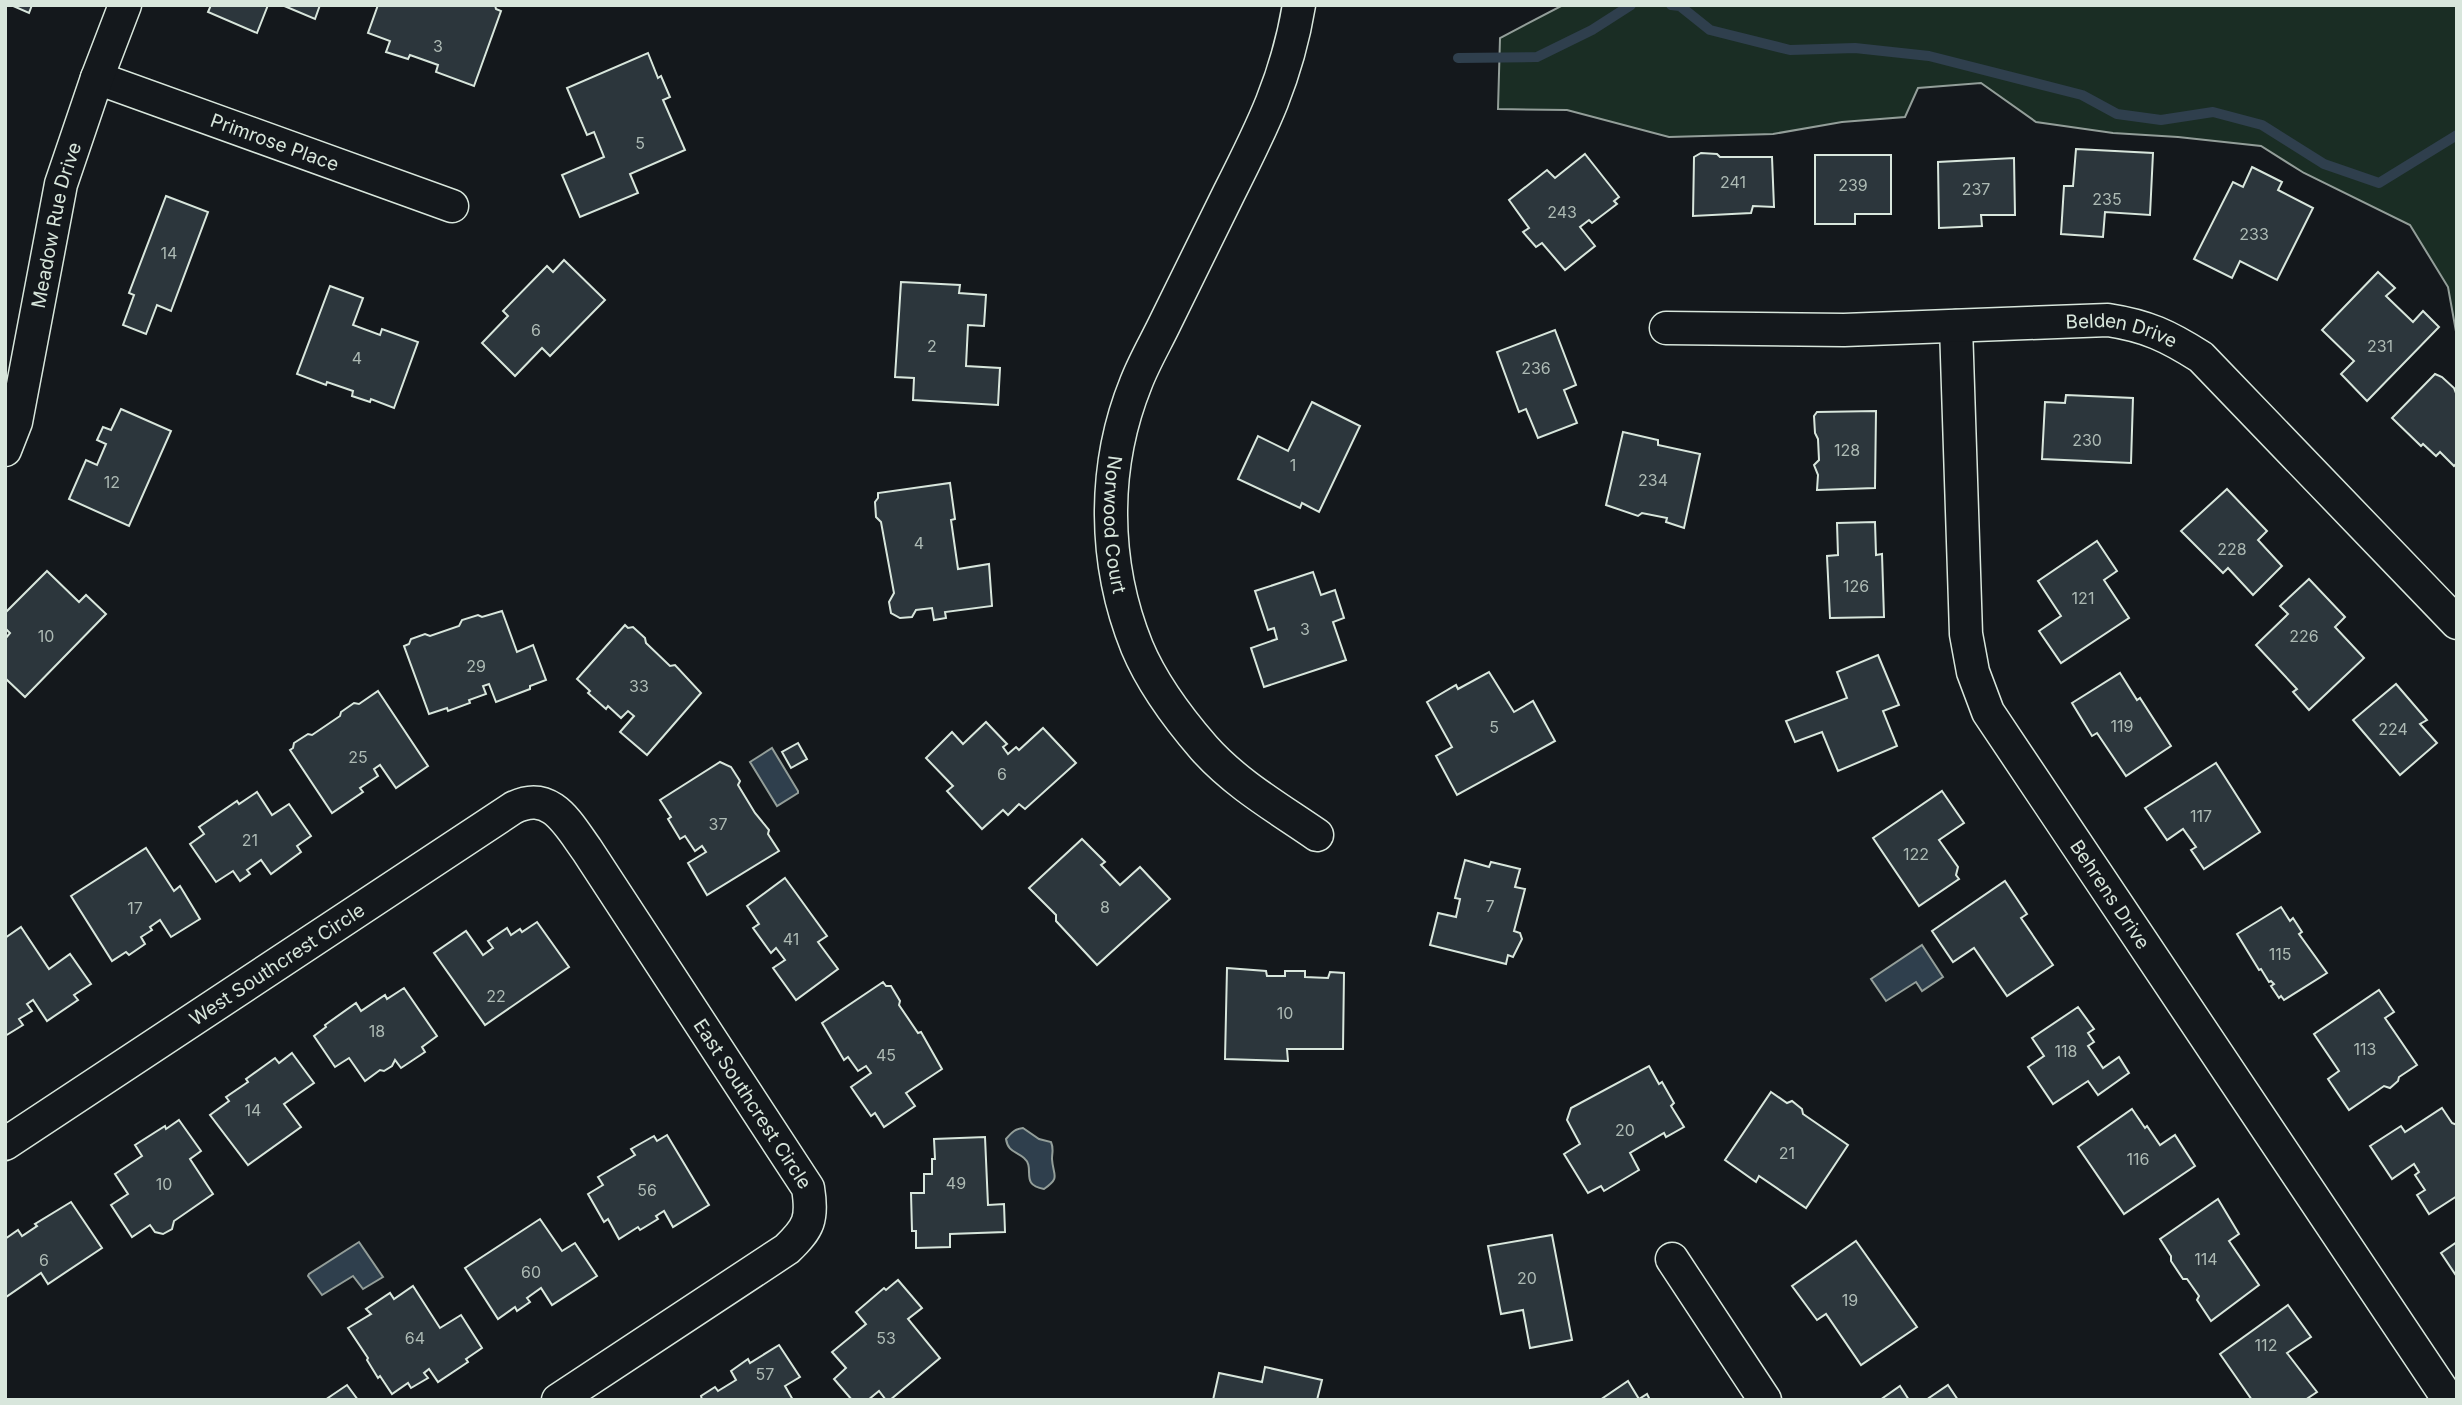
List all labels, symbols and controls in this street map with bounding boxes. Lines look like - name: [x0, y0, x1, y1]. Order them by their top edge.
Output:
- house number: 3: [433, 36, 443, 56]
- street label: Primrose Place: [207, 108, 342, 176]
- house number: 5: [635, 133, 645, 153]
- street label: Meadow Rue Drive: [26, 139, 86, 310]
- house number: 241: [1720, 172, 1746, 192]
- house number: 239: [1838, 175, 1868, 195]
- house number: 237: [1962, 179, 1990, 199]
- house number: 235: [2092, 189, 2122, 209]
- house number: 243: [1547, 202, 1577, 222]
- house number: 233: [2239, 224, 2269, 244]
- house number: 14: [161, 243, 177, 263]
- street label: Belden Drive: [2065, 308, 2181, 352]
- house number: 6: [531, 320, 541, 340]
- house number: 2: [927, 336, 937, 356]
- house number: 231: [2367, 336, 2393, 356]
- house number: 4: [352, 348, 362, 368]
- house number: 236: [1521, 358, 1551, 378]
- house number: 230: [2072, 430, 2102, 450]
- house number: 128: [1834, 440, 1860, 460]
- street label: Norwood Court: [1099, 454, 1131, 596]
- house number: 1: [1290, 455, 1296, 475]
- house number: 234: [1638, 470, 1668, 490]
- house number: 12: [104, 472, 120, 492]
- house number: 4: [914, 533, 924, 553]
- house number: 228: [2217, 539, 2247, 559]
- house number: 126: [1843, 576, 1869, 596]
- house number: 121: [2072, 588, 2094, 608]
- house number: 3: [1300, 619, 1310, 639]
- house number: 10: [38, 626, 54, 646]
- house number: 226: [2289, 626, 2319, 646]
- house number: 29: [466, 656, 486, 676]
- house number: 33: [629, 676, 649, 696]
- house number: 119: [2111, 716, 2133, 736]
- house number: 5: [1489, 717, 1499, 737]
- house number: 224: [2378, 719, 2408, 739]
- house number: 25: [348, 747, 368, 767]
- house number: 6: [997, 764, 1007, 784]
- house number: 117: [2190, 806, 2212, 826]
- house number: 37: [709, 814, 727, 834]
- house number: 21: [242, 830, 258, 850]
- street label: Behrens Drive: [2065, 835, 2155, 953]
- house number: 122: [1903, 844, 1929, 864]
- house number: 7: [1485, 896, 1495, 916]
- house number: 8: [1100, 897, 1110, 917]
- house number: 17: [127, 898, 143, 918]
- street label: West Southcrest Circle: [185, 898, 369, 1030]
- house number: 41: [783, 929, 799, 949]
- house number: 115: [2269, 944, 2291, 964]
- house number: 22: [486, 986, 506, 1006]
- house number: 10: [1277, 1003, 1293, 1023]
- street label: East Southcrest Circle: [689, 1015, 817, 1193]
- house number: 18: [369, 1021, 385, 1041]
- house number: 113: [2354, 1039, 2376, 1059]
- house number: 118: [2055, 1041, 2077, 1061]
- house number: 45: [876, 1045, 896, 1065]
- house number: 14: [245, 1100, 261, 1120]
- house number: 20: [1615, 1120, 1635, 1140]
- house number: 21: [1779, 1143, 1795, 1163]
- house number: 116: [2127, 1149, 2149, 1169]
- house number: 49: [946, 1173, 966, 1193]
- house number: 10: [156, 1174, 172, 1194]
- house number: 56: [637, 1180, 657, 1200]
- house number: 114: [2194, 1249, 2218, 1269]
- house number: 6: [39, 1250, 49, 1270]
- house number: 60: [521, 1262, 541, 1282]
- house number: 20: [1517, 1268, 1537, 1288]
- house number: 19: [1842, 1290, 1858, 1310]
- house number: 64: [405, 1328, 425, 1348]
- house number: 53: [876, 1328, 896, 1348]
- house number: 112: [2255, 1335, 2277, 1355]
- house number: 57: [756, 1364, 774, 1384]

